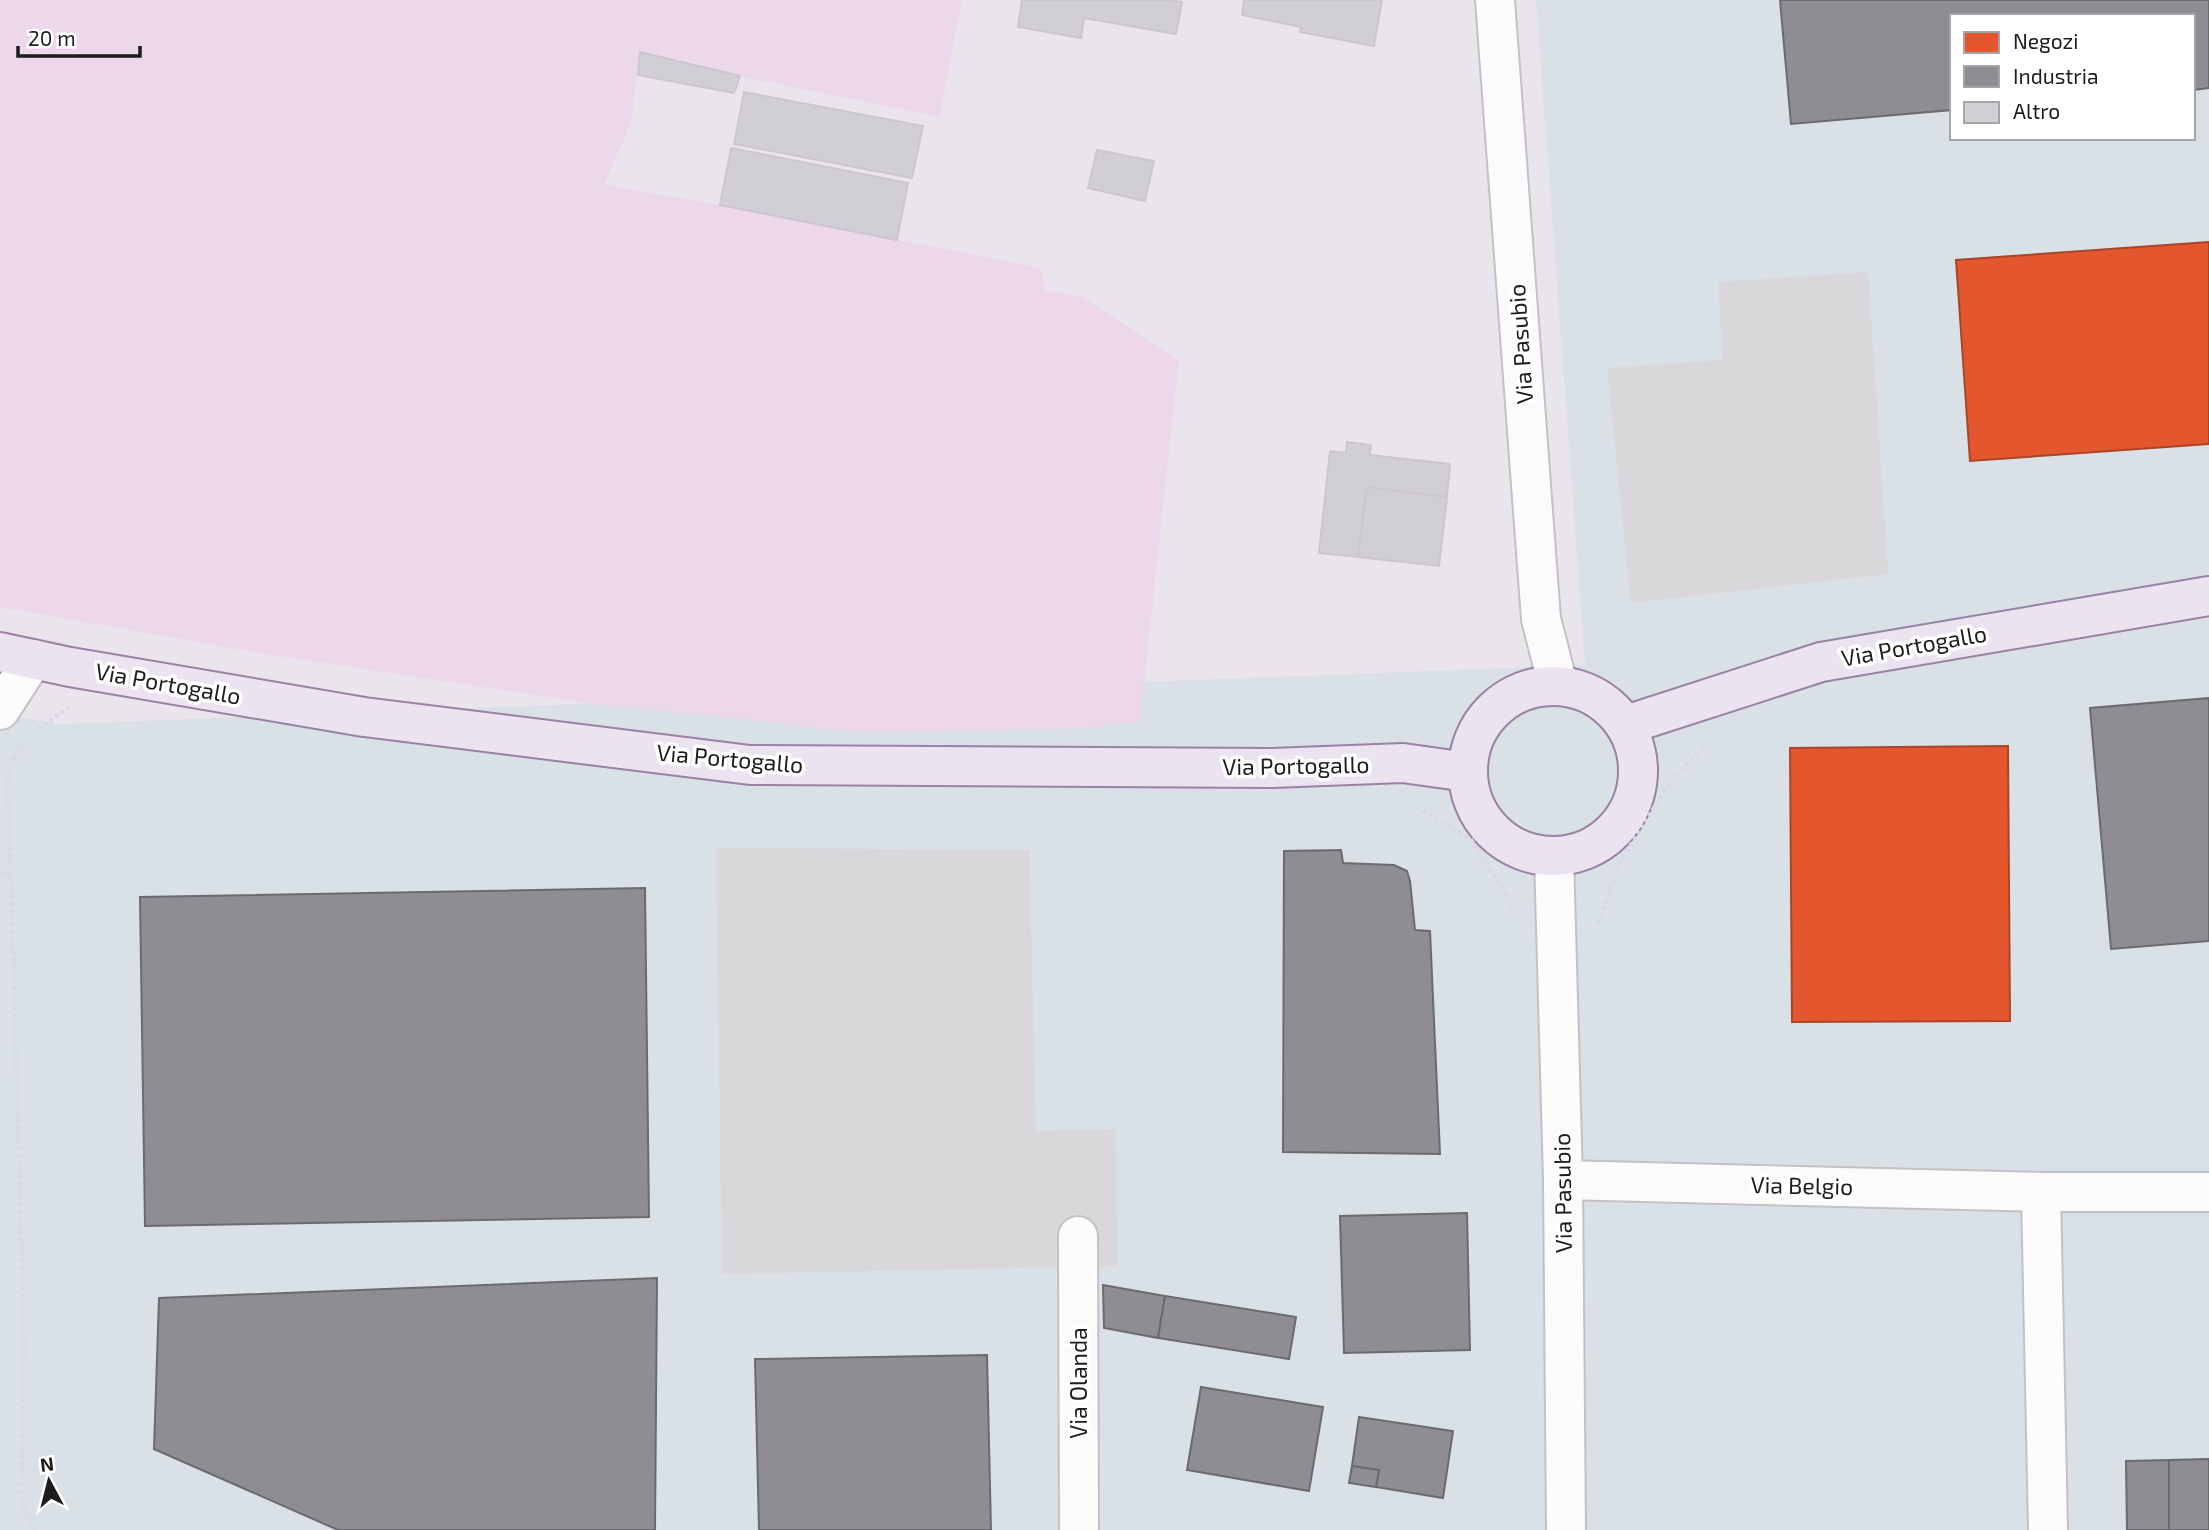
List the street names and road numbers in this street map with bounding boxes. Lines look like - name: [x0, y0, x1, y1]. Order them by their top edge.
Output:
- street label: Via Pasubio: [1502, 283, 1538, 405]
- street label: Via Portogallo: [1839, 618, 1989, 672]
- street label: Via Portogallo: [93, 656, 243, 710]
- street label: Via Portogallo: [656, 738, 805, 778]
- street label: Via Portogallo: [1222, 750, 1370, 780]
- street label: Via Pasubio: [1547, 1133, 1577, 1253]
- street label: Via Belgio: [1751, 1170, 1854, 1200]
- street label: Via Olanda: [1064, 1327, 1092, 1439]

